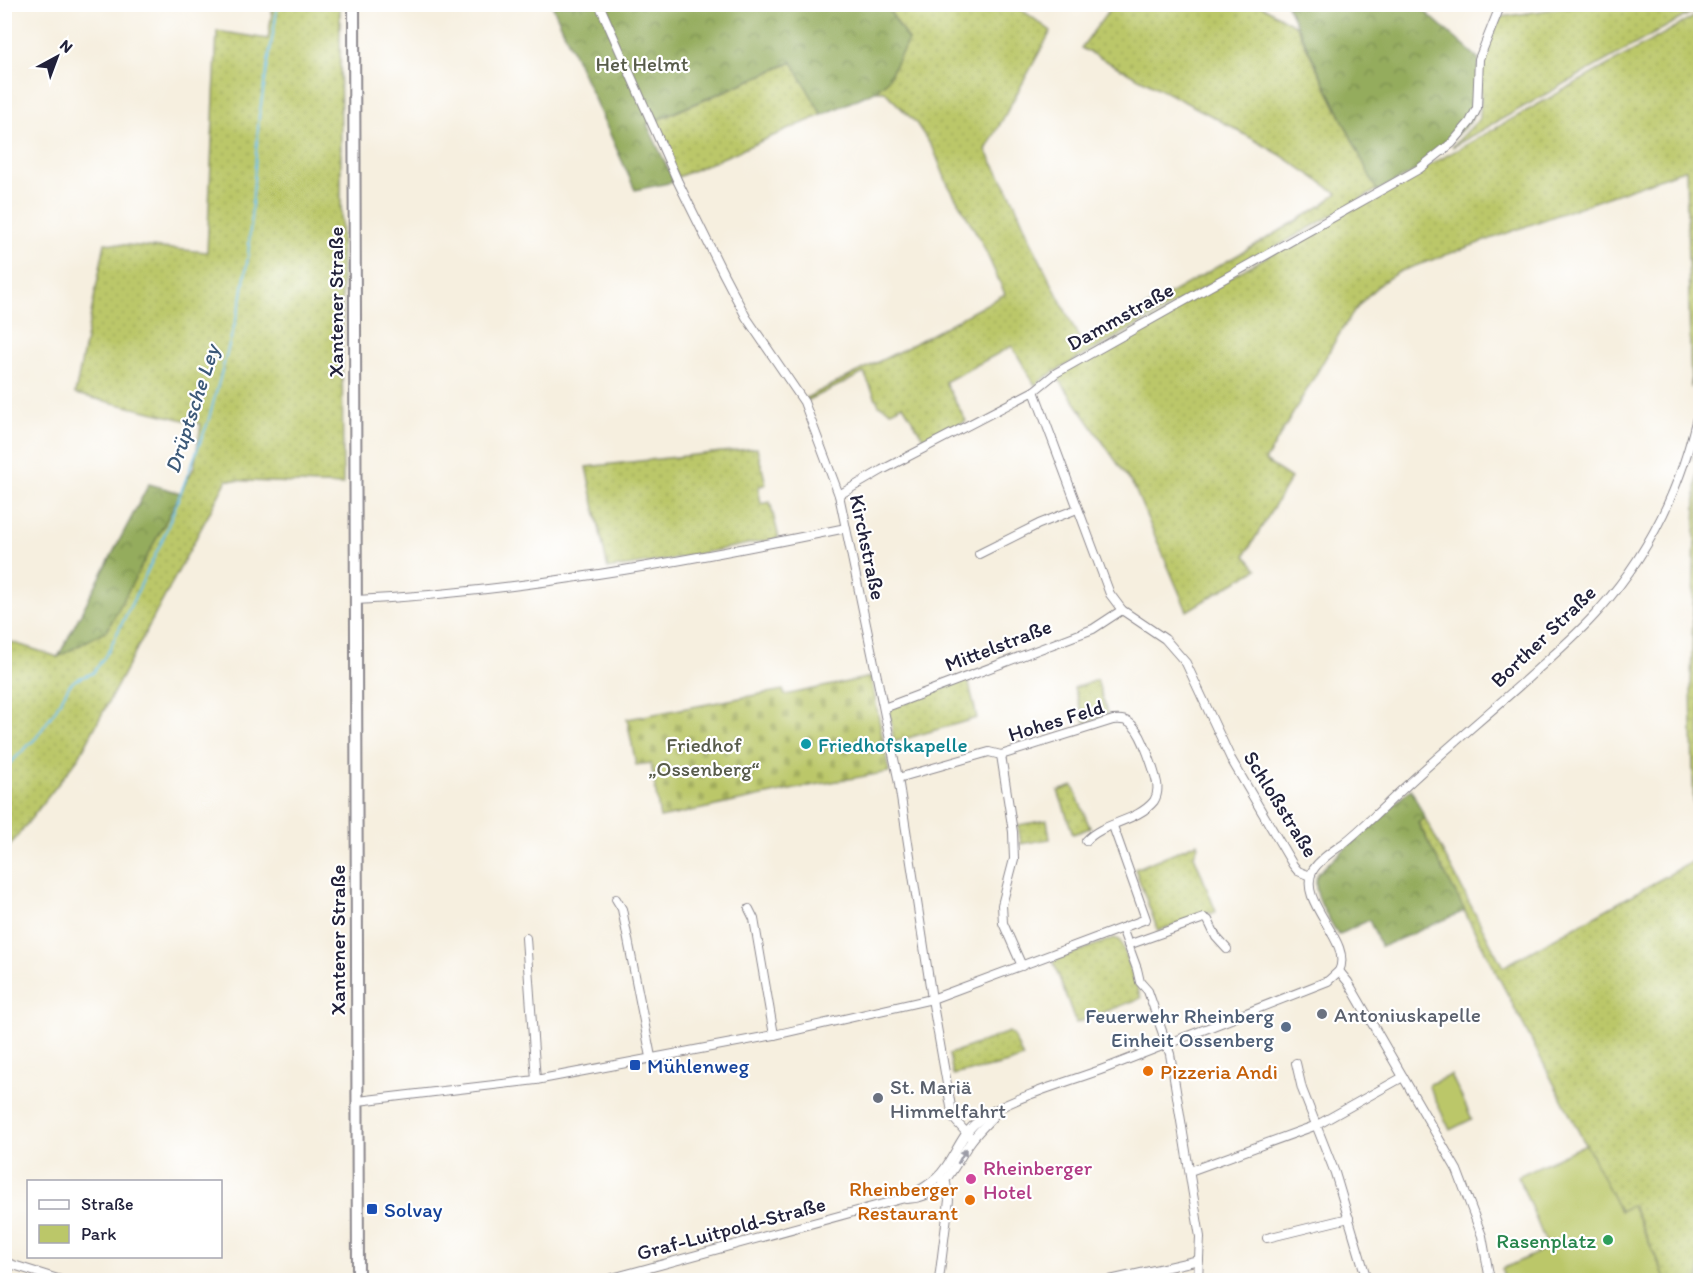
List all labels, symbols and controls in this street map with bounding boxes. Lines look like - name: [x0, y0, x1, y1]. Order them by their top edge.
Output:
- north arrow: [27, 27, 87, 87]
- text: N: [56, 35, 77, 57]
- park label: Het Helmt: [595, 51, 689, 76]
- street label: Xantener Straße: [323, 227, 348, 377]
- street label: Dammstraße: [1062, 276, 1178, 356]
- water label: Drüptsche Ley: [159, 339, 226, 477]
- street label: Kirchstraße: [845, 492, 891, 602]
- street label: Borther Straße: [1485, 580, 1601, 692]
- street label: Mittelstraße: [941, 613, 1055, 677]
- street label: Hohes Feld: [1005, 693, 1107, 746]
- park label: Friedhof „Ossenberg“: [649, 732, 760, 781]
- place label: Friedhofskapelle: [818, 732, 968, 757]
- marker: Friedhofskapelle: [799, 737, 813, 751]
- street label: Schloßstraße: [1238, 746, 1324, 862]
- street label: Xantener Straße: [325, 865, 350, 1015]
- place label: Antoniuskapelle: [1334, 1002, 1481, 1027]
- place label: Feuerwehr Rheinberg Einheit Ossenberg: [1085, 1003, 1274, 1052]
- marker: Antoniuskapelle: [1315, 1007, 1329, 1021]
- marker: Feuerwehr Rheinberg Einheit Ossenberg: [1279, 1020, 1293, 1034]
- place label: Mühlenweg: [647, 1053, 750, 1078]
- marker: Mühlenweg: [628, 1058, 642, 1072]
- place label: Pizzeria Andi: [1160, 1059, 1278, 1084]
- marker: Pizzeria Andi: [1141, 1064, 1155, 1078]
- place label: St. Mariä Himmelfahrt: [890, 1074, 1006, 1123]
- marker: St. Mariä Himmelfahrt: [871, 1091, 885, 1105]
- one-way arrow: [956, 1148, 966, 1165]
- place label: Rheinberger Hotel: [983, 1155, 1093, 1204]
- marker: Rheinberger Hotel: [964, 1172, 978, 1186]
- place label: Rheinberger Restaurant: [849, 1176, 959, 1225]
- legend: [27, 1180, 222, 1258]
- street label: Graf-Luitpold-Straße: [634, 1191, 828, 1265]
- text: Straße: [81, 1193, 134, 1215]
- marker: Rheinberger Restaurant: [963, 1193, 977, 1207]
- place label: Solvay: [384, 1197, 443, 1222]
- marker: Solvay: [365, 1202, 379, 1216]
- text: Park: [81, 1223, 116, 1245]
- place label: Rasenplatz: [1496, 1228, 1596, 1253]
- marker: Rasenplatz: [1601, 1233, 1615, 1247]

